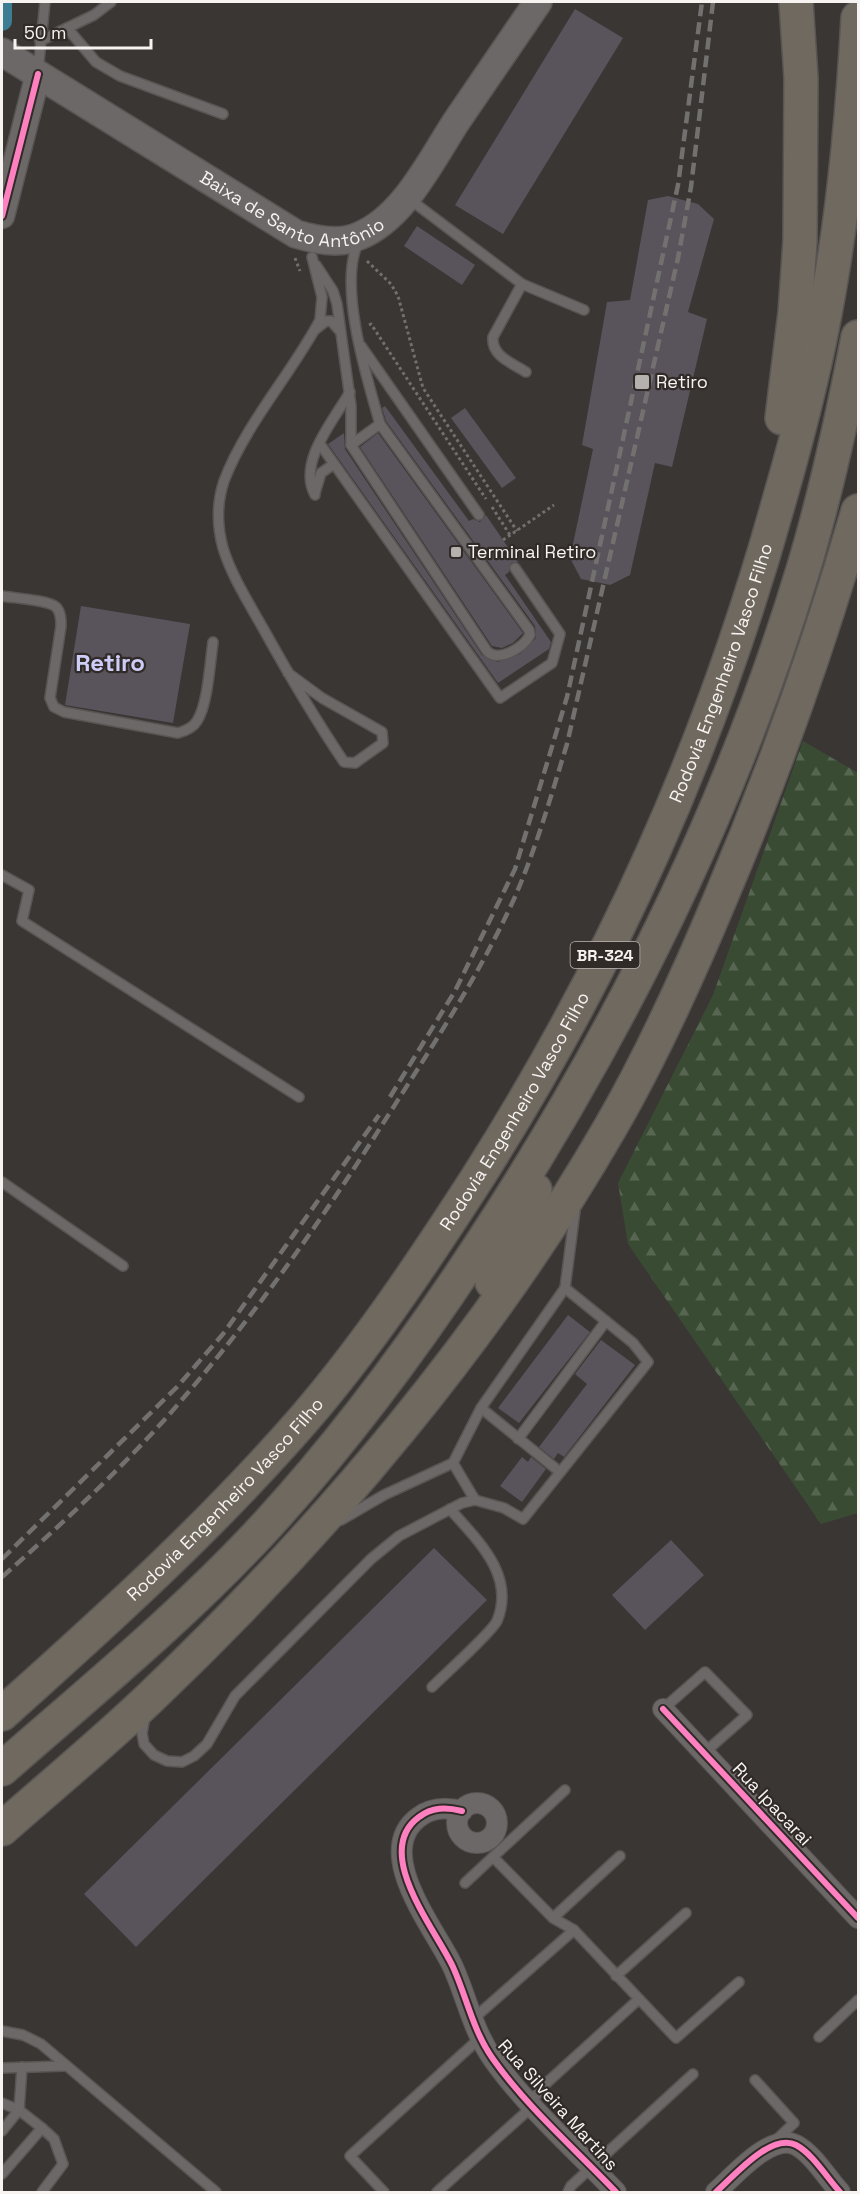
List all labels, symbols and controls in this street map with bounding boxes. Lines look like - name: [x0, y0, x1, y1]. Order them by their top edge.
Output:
- scale bar: [15, 12, 152, 50]
- text: 50 m: [24, 21, 66, 44]
- street label: Baixa de Santo Antônio: [196, 165, 389, 252]
- place label: Retiro: [656, 370, 708, 393]
- marker: Retiro: [633, 373, 651, 391]
- place label: Terminal Retiro: [468, 540, 596, 563]
- street label: Rodovia Engenheiro Vasco Filho: [664, 540, 777, 806]
- marker: Terminal Retiro: [449, 545, 463, 559]
- district label: Retiro: [75, 647, 145, 678]
- road number: BR-324: [570, 942, 640, 968]
- street label: Rodovia Engenheiro Vasco Filho: [434, 988, 594, 1235]
- street label: Rodovia Engenheiro Vasco Filho: [122, 1393, 328, 1606]
- street label: Rua Ipacarai: [728, 1757, 817, 1850]
- street label: Rua Silveira Martins: [493, 2034, 623, 2175]

